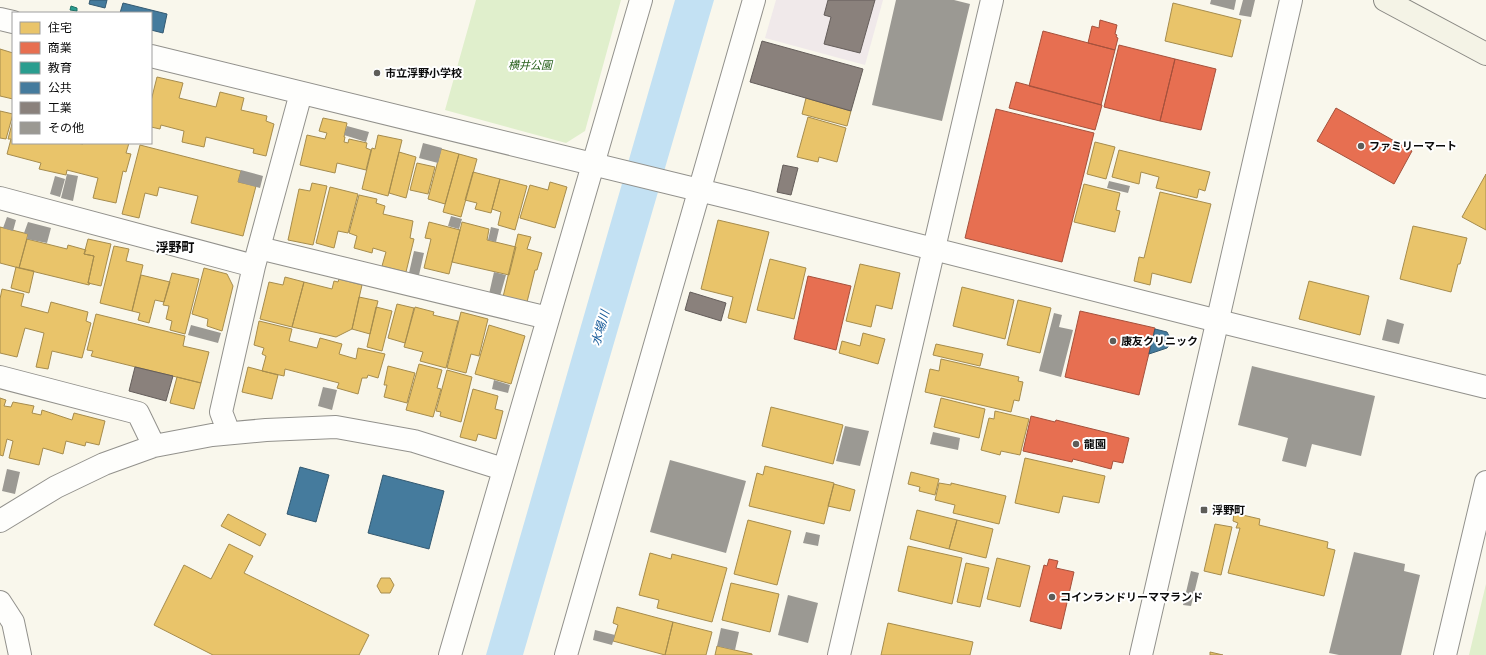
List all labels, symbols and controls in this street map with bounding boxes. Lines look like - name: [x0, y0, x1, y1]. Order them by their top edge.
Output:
- legend: [12, 12, 152, 144]
- text: 住宅: [48, 20, 72, 35]
- text: 商業: [48, 40, 72, 55]
- park label: 横井公園: [508, 58, 554, 72]
- text: 教育: [48, 60, 72, 75]
- place label: 市立浮野小学校: [385, 66, 462, 80]
- marker: 市立浮野小学校: [372, 68, 382, 78]
- text: 公共: [48, 80, 72, 95]
- text: 工業: [48, 100, 72, 115]
- text: その他: [48, 120, 84, 135]
- place label: ファミリーマート: [1369, 139, 1457, 153]
- marker: ファミリーマート: [1356, 141, 1366, 151]
- district label: 浮野町: [155, 239, 195, 256]
- water label: 水場川: [588, 307, 613, 347]
- place label: 康友クリニック: [1121, 334, 1198, 348]
- marker: 康友クリニック: [1108, 336, 1118, 346]
- place label: 龍園: [1084, 437, 1106, 451]
- marker: 龍園: [1071, 439, 1081, 449]
- place label: 浮野町: [1212, 503, 1245, 517]
- marker: 浮野町: [1199, 505, 1209, 515]
- place label: コインランドリーママランド: [1060, 590, 1203, 604]
- marker: コインランドリーママランド: [1047, 592, 1057, 602]

